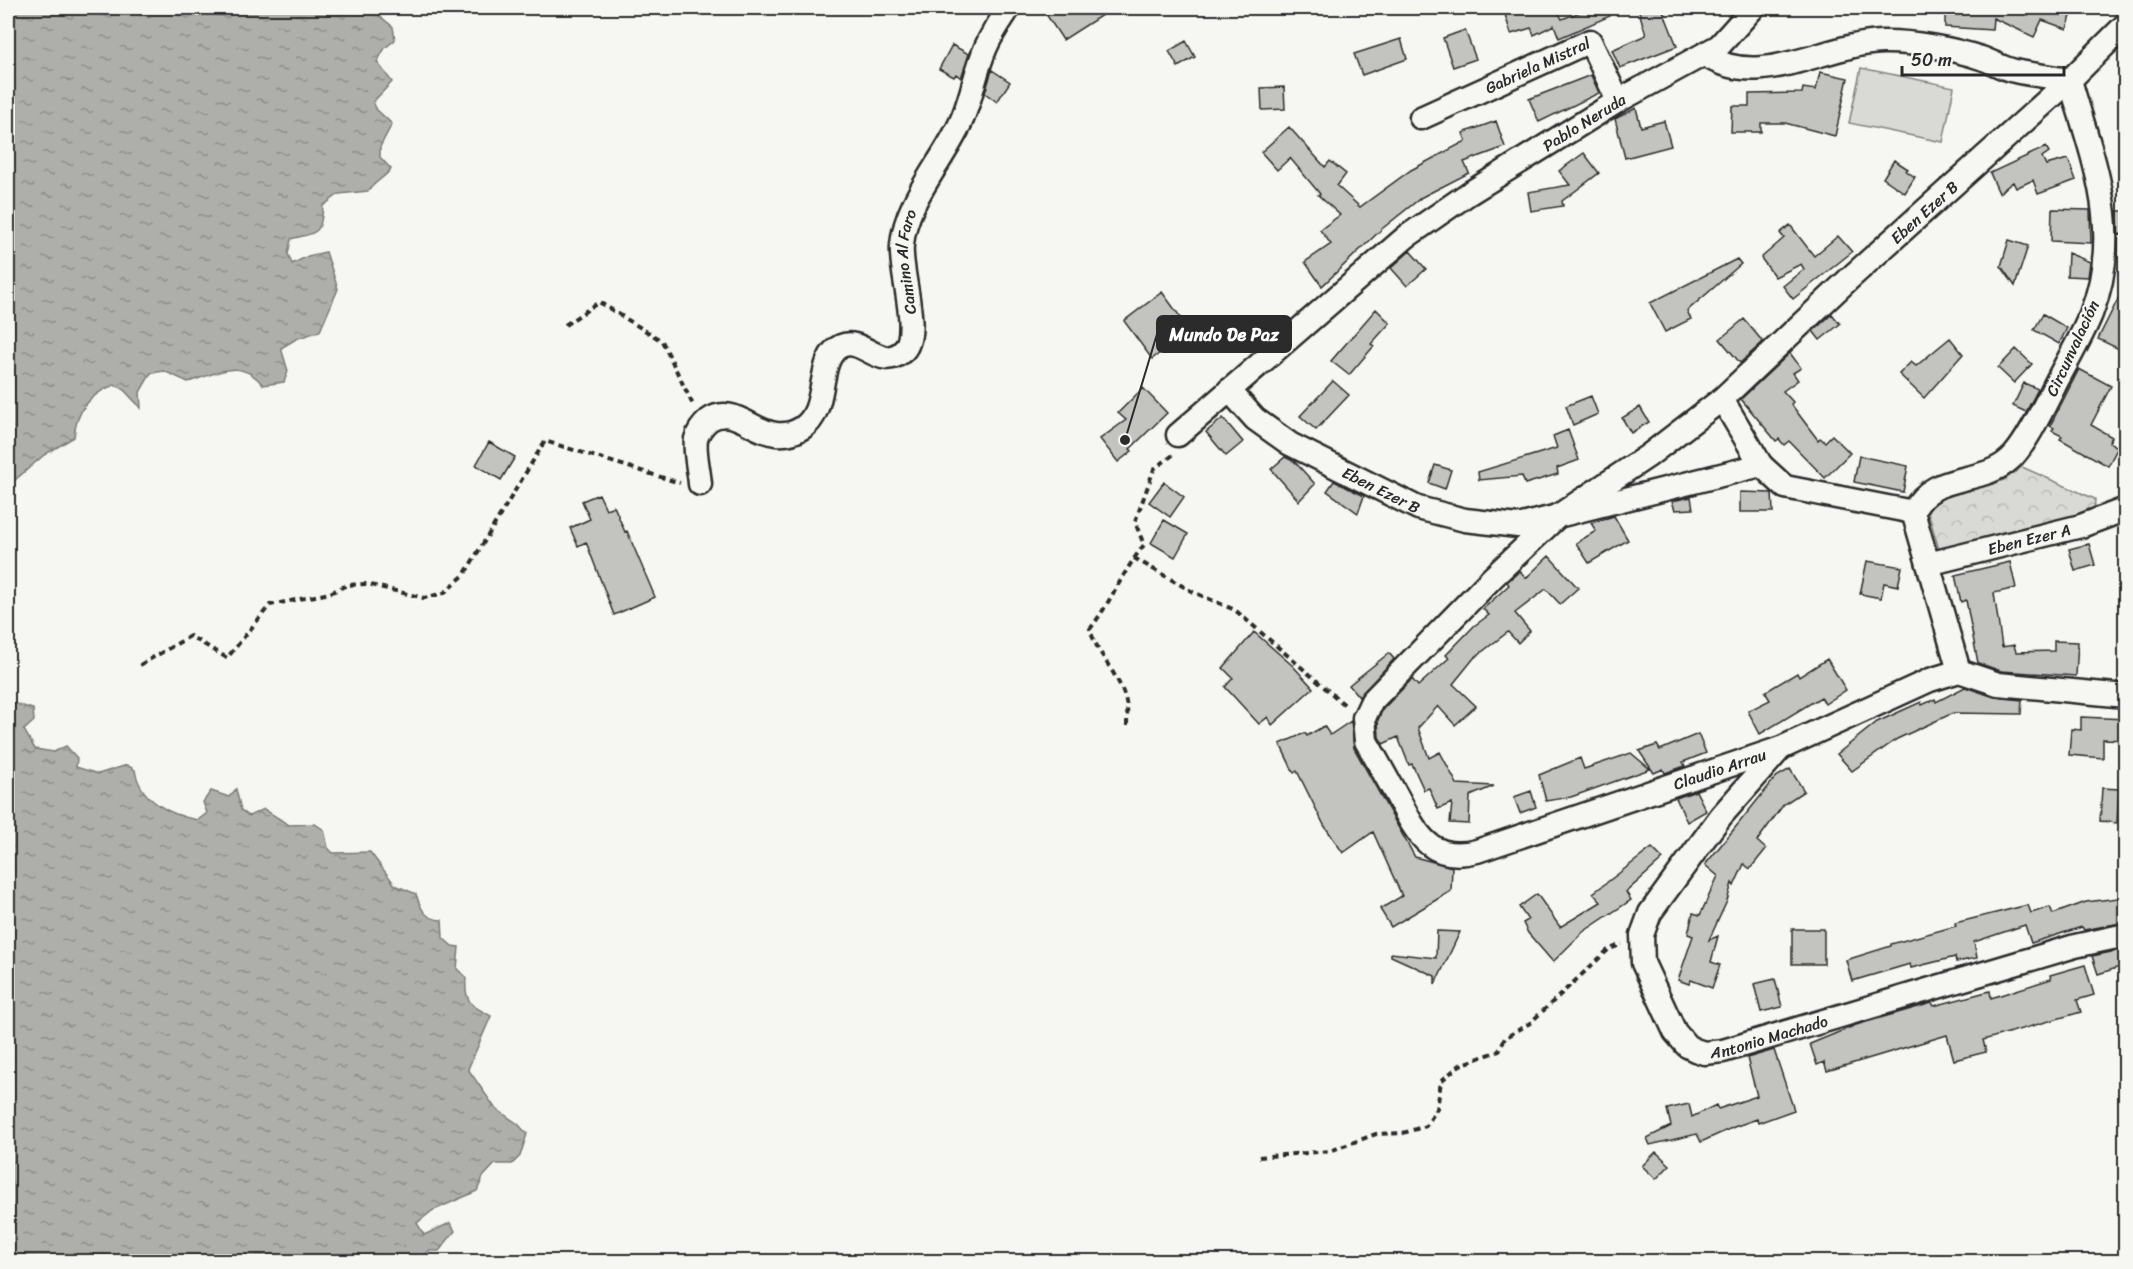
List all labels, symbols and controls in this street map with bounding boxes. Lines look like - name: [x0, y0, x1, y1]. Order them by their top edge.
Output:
- street label: Gabriela Mistral: [1480, 29, 1596, 102]
- scale bar: [1902, 39, 2064, 77]
- text: 50 m: [1911, 44, 1952, 76]
- street label: Pablo Neruda: [1537, 85, 1632, 160]
- street label: Eben Ezer B: [1883, 173, 1965, 251]
- street label: Camino Al Faro: [888, 205, 925, 316]
- street label: Circunvalación: [2037, 295, 2108, 401]
- callout: Mundo De Paz: [1157, 316, 1291, 352]
- text: Mundo De Paz: [1168, 319, 1280, 351]
- street label: Eben Ezer B: [1337, 458, 1425, 522]
- street label: Eben Ezer A: [1985, 515, 2074, 564]
- street label: Claudio Arrau: [1669, 740, 1771, 799]
- street label: Antonio Machado: [1708, 1006, 1832, 1067]

